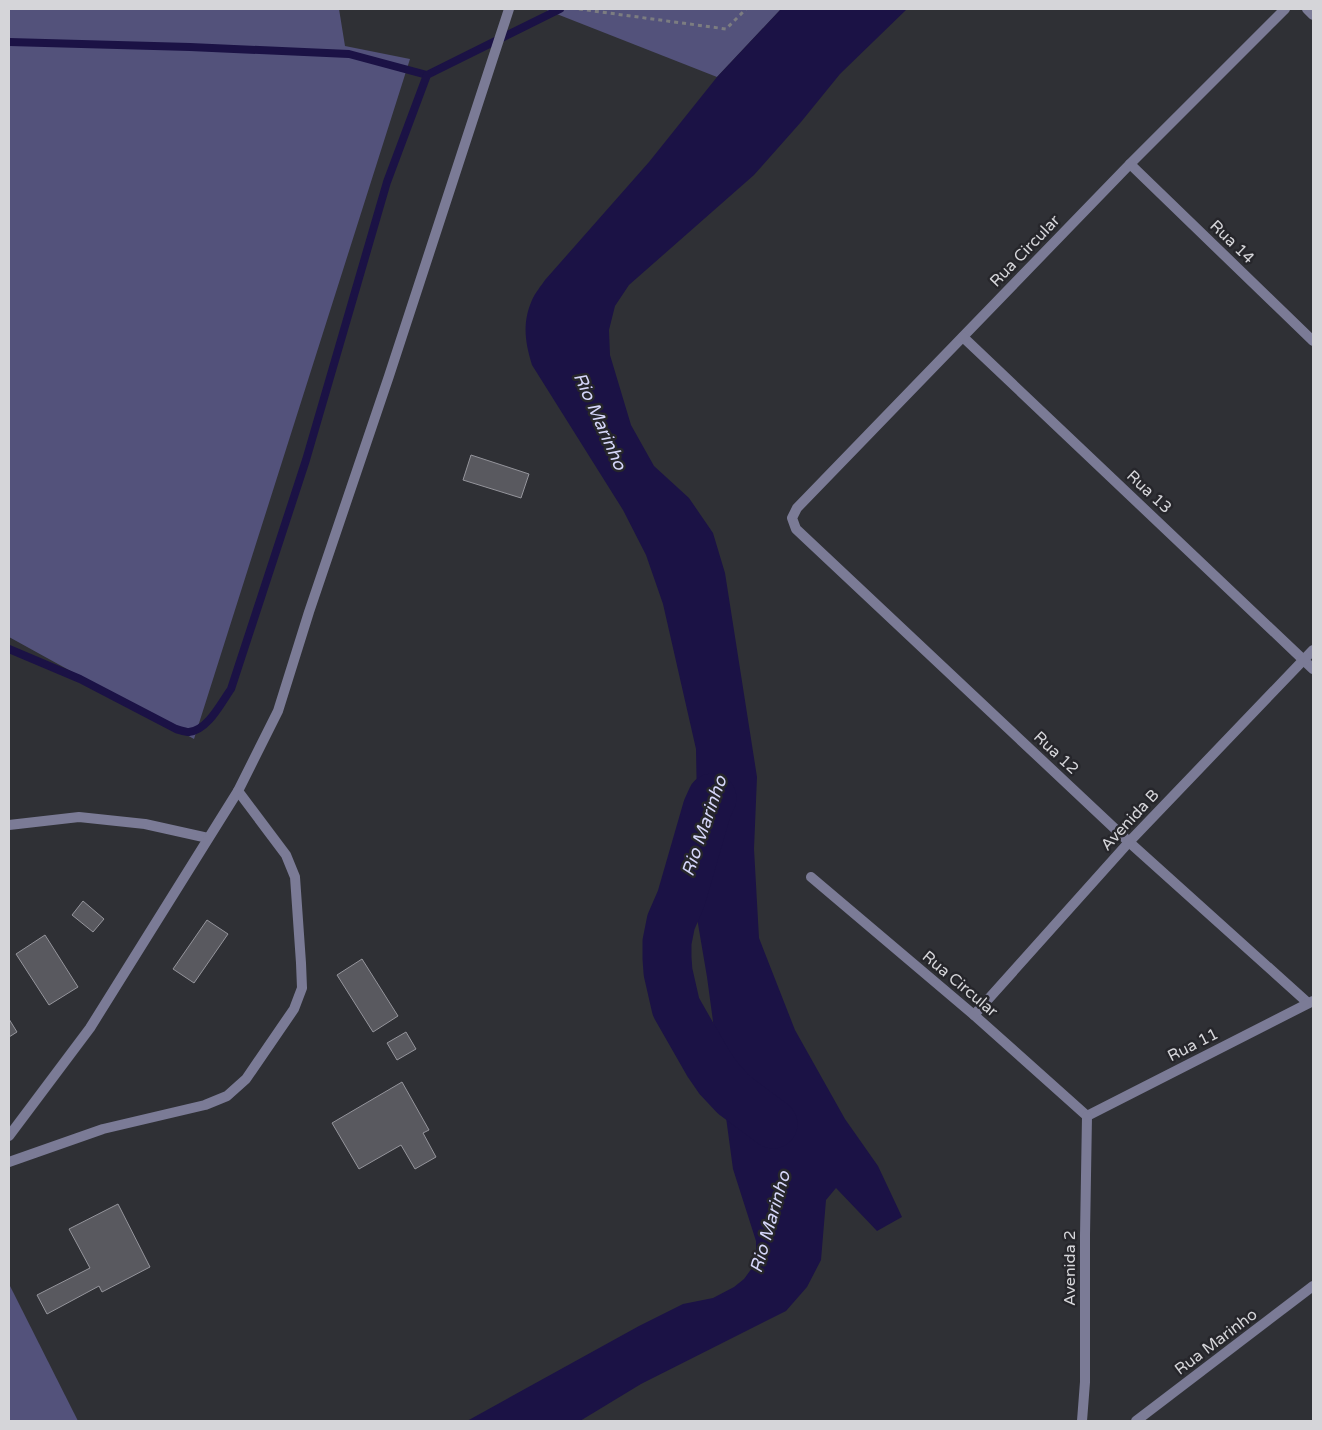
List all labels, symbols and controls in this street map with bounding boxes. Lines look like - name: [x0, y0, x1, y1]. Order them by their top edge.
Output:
- street label: Rua Circular: [986, 210, 1065, 291]
- street label: Rua 14: [1205, 216, 1259, 268]
- water label: Rio Marinho: [569, 369, 632, 474]
- street label: Rua 13: [1122, 466, 1176, 518]
- street label: Rua 12: [1029, 727, 1083, 779]
- water label: Rio Marinho: [677, 772, 732, 879]
- street label: Avenida B: [1096, 785, 1164, 855]
- street label: Rua Circular: [918, 947, 1003, 1022]
- street label: Rua 11: [1164, 1024, 1222, 1066]
- water label: Rio Marinho: [745, 1168, 795, 1275]
- street label: Avenida 2: [1060, 1230, 1080, 1306]
- street label: Rua Marinho: [1171, 1305, 1261, 1379]

